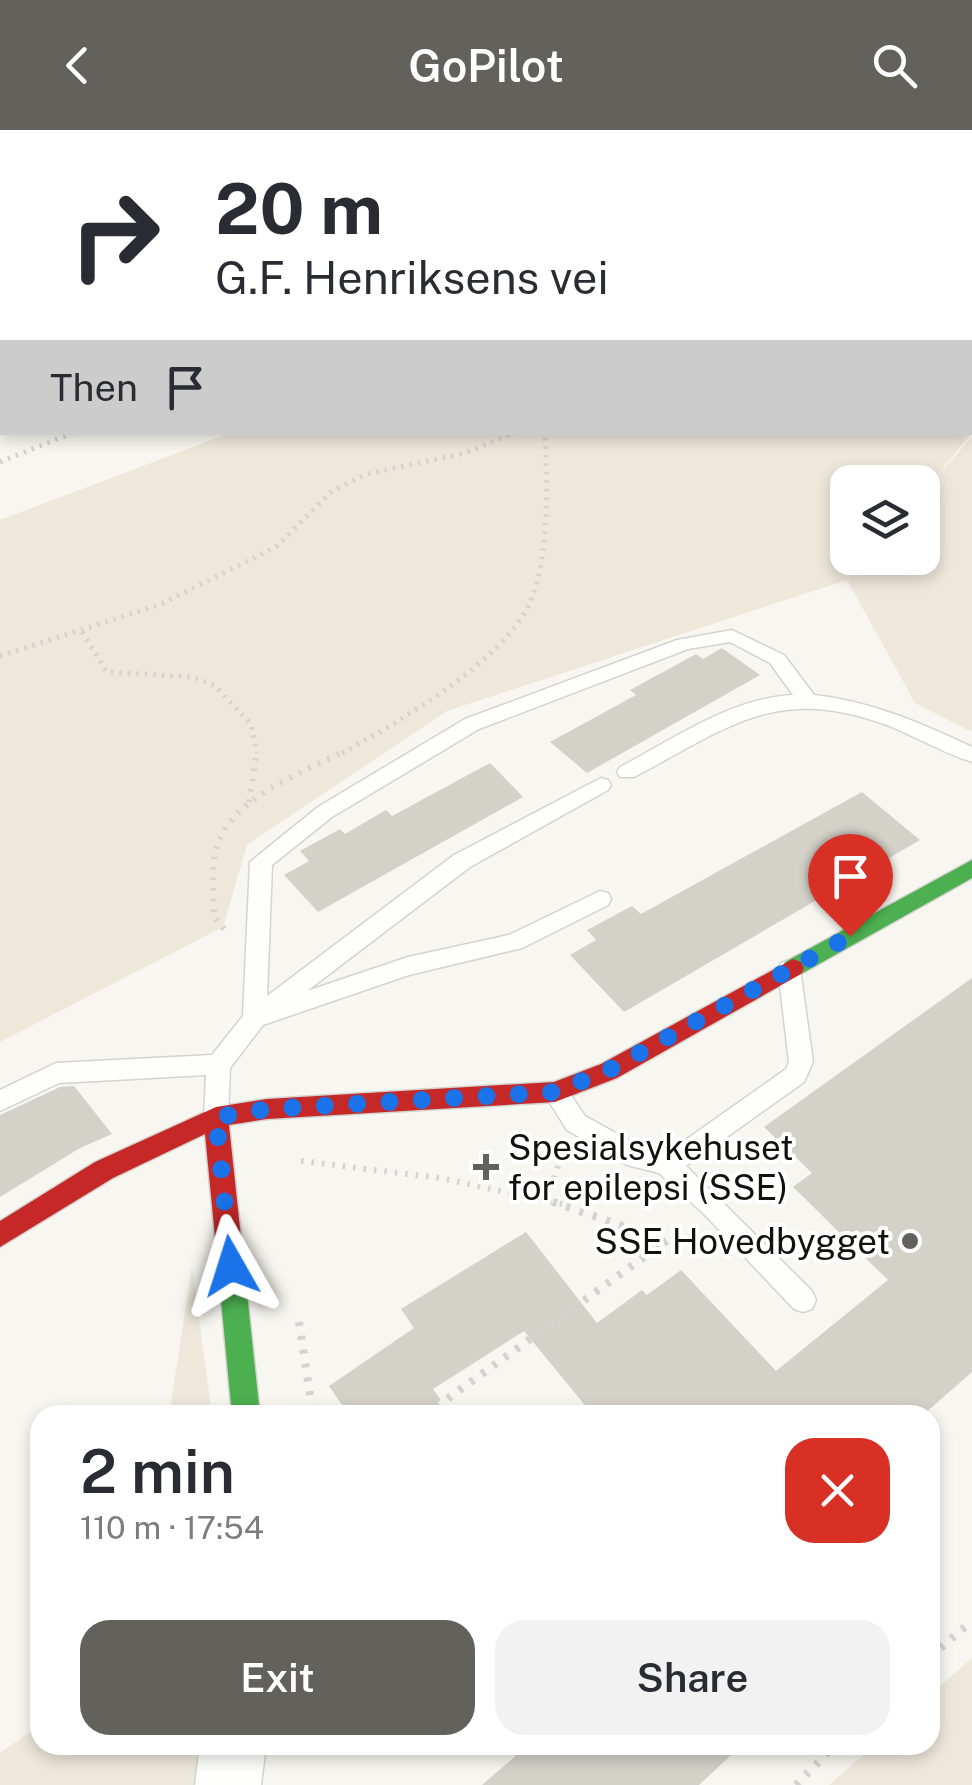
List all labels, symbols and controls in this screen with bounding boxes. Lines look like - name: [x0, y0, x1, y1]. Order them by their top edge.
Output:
- icon: back: [50, 38, 105, 93]
- icon: search: [867, 38, 922, 93]
- text: GoPilot: [408, 39, 564, 92]
- text: 20 m: [215, 167, 383, 250]
- icon: right: [50, 170, 180, 300]
- text: G.F. Henriksens vei: [215, 251, 609, 304]
- icon: arrive: [158, 360, 213, 415]
- text: Then: [50, 365, 138, 410]
- map controls: [830, 465, 940, 575]
- button: layers: [830, 465, 940, 575]
- pin: [808, 834, 893, 937]
- icon: arrive: [823, 849, 878, 904]
- place label: Spesialsykehuset for epilepsi (SSE): [508, 1127, 794, 1208]
- marker: Spesialsykehuset for epilepsi (SSE): [473, 1154, 499, 1180]
- position arrow: [179, 1214, 283, 1318]
- place label: SSE Hovedbygget: [595, 1221, 890, 1262]
- marker: SSE Hovedbygget: [899, 1230, 921, 1252]
- text: 2 min: [80, 1436, 235, 1507]
- button: close: [785, 1438, 890, 1543]
- text: 110 m · 17:54: [80, 1509, 264, 1546]
- button: Exit: [80, 1620, 475, 1735]
- button: Share: [495, 1620, 890, 1735]

